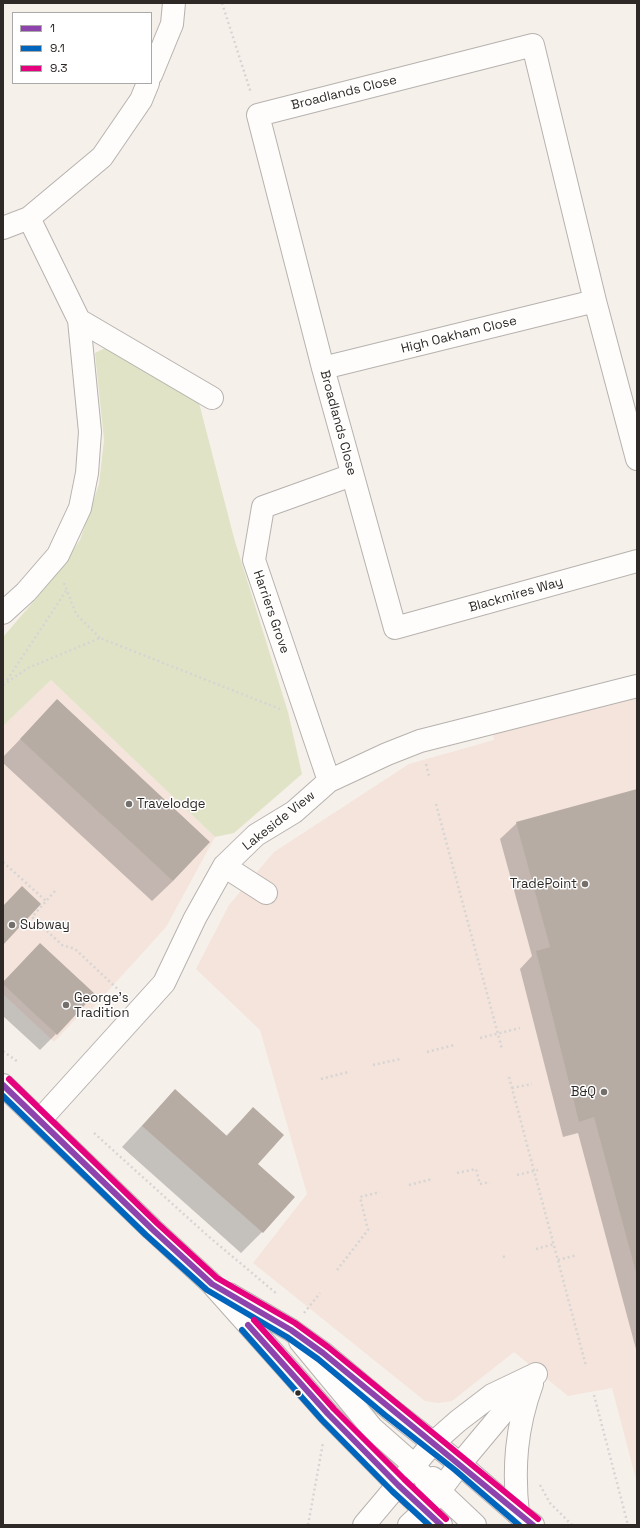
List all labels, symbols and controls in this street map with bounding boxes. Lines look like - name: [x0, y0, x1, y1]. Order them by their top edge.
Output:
- legend: [12, 12, 152, 84]
- text: 1: [50, 20, 55, 36]
- text: 9.1: [50, 40, 65, 56]
- text: 9.3: [50, 60, 68, 76]
- street label: Broadlands Close: [290, 72, 398, 114]
- street label: High Oakham Close: [400, 313, 518, 357]
- street label: Broadlands Close: [316, 369, 360, 477]
- street label: Harriers Grove: [249, 568, 293, 656]
- street label: Blackmires Way: [467, 574, 565, 616]
- street label: Lakeside View: [240, 788, 318, 854]
- place label: Travelodge: [137, 796, 206, 812]
- marker: Travelodge: [124, 799, 134, 809]
- place label: TradePoint: [510, 876, 577, 892]
- marker: TradePoint: [580, 879, 590, 889]
- place label: Subway: [20, 917, 70, 933]
- marker: Subway: [7, 920, 17, 930]
- place label: George's Tradition: [74, 990, 129, 1021]
- marker: George's Tradition: [61, 1000, 71, 1010]
- place label: B&Q: [571, 1084, 596, 1100]
- marker: B&Q: [599, 1087, 609, 1097]
- unlabelled marker: [293, 1388, 303, 1398]

